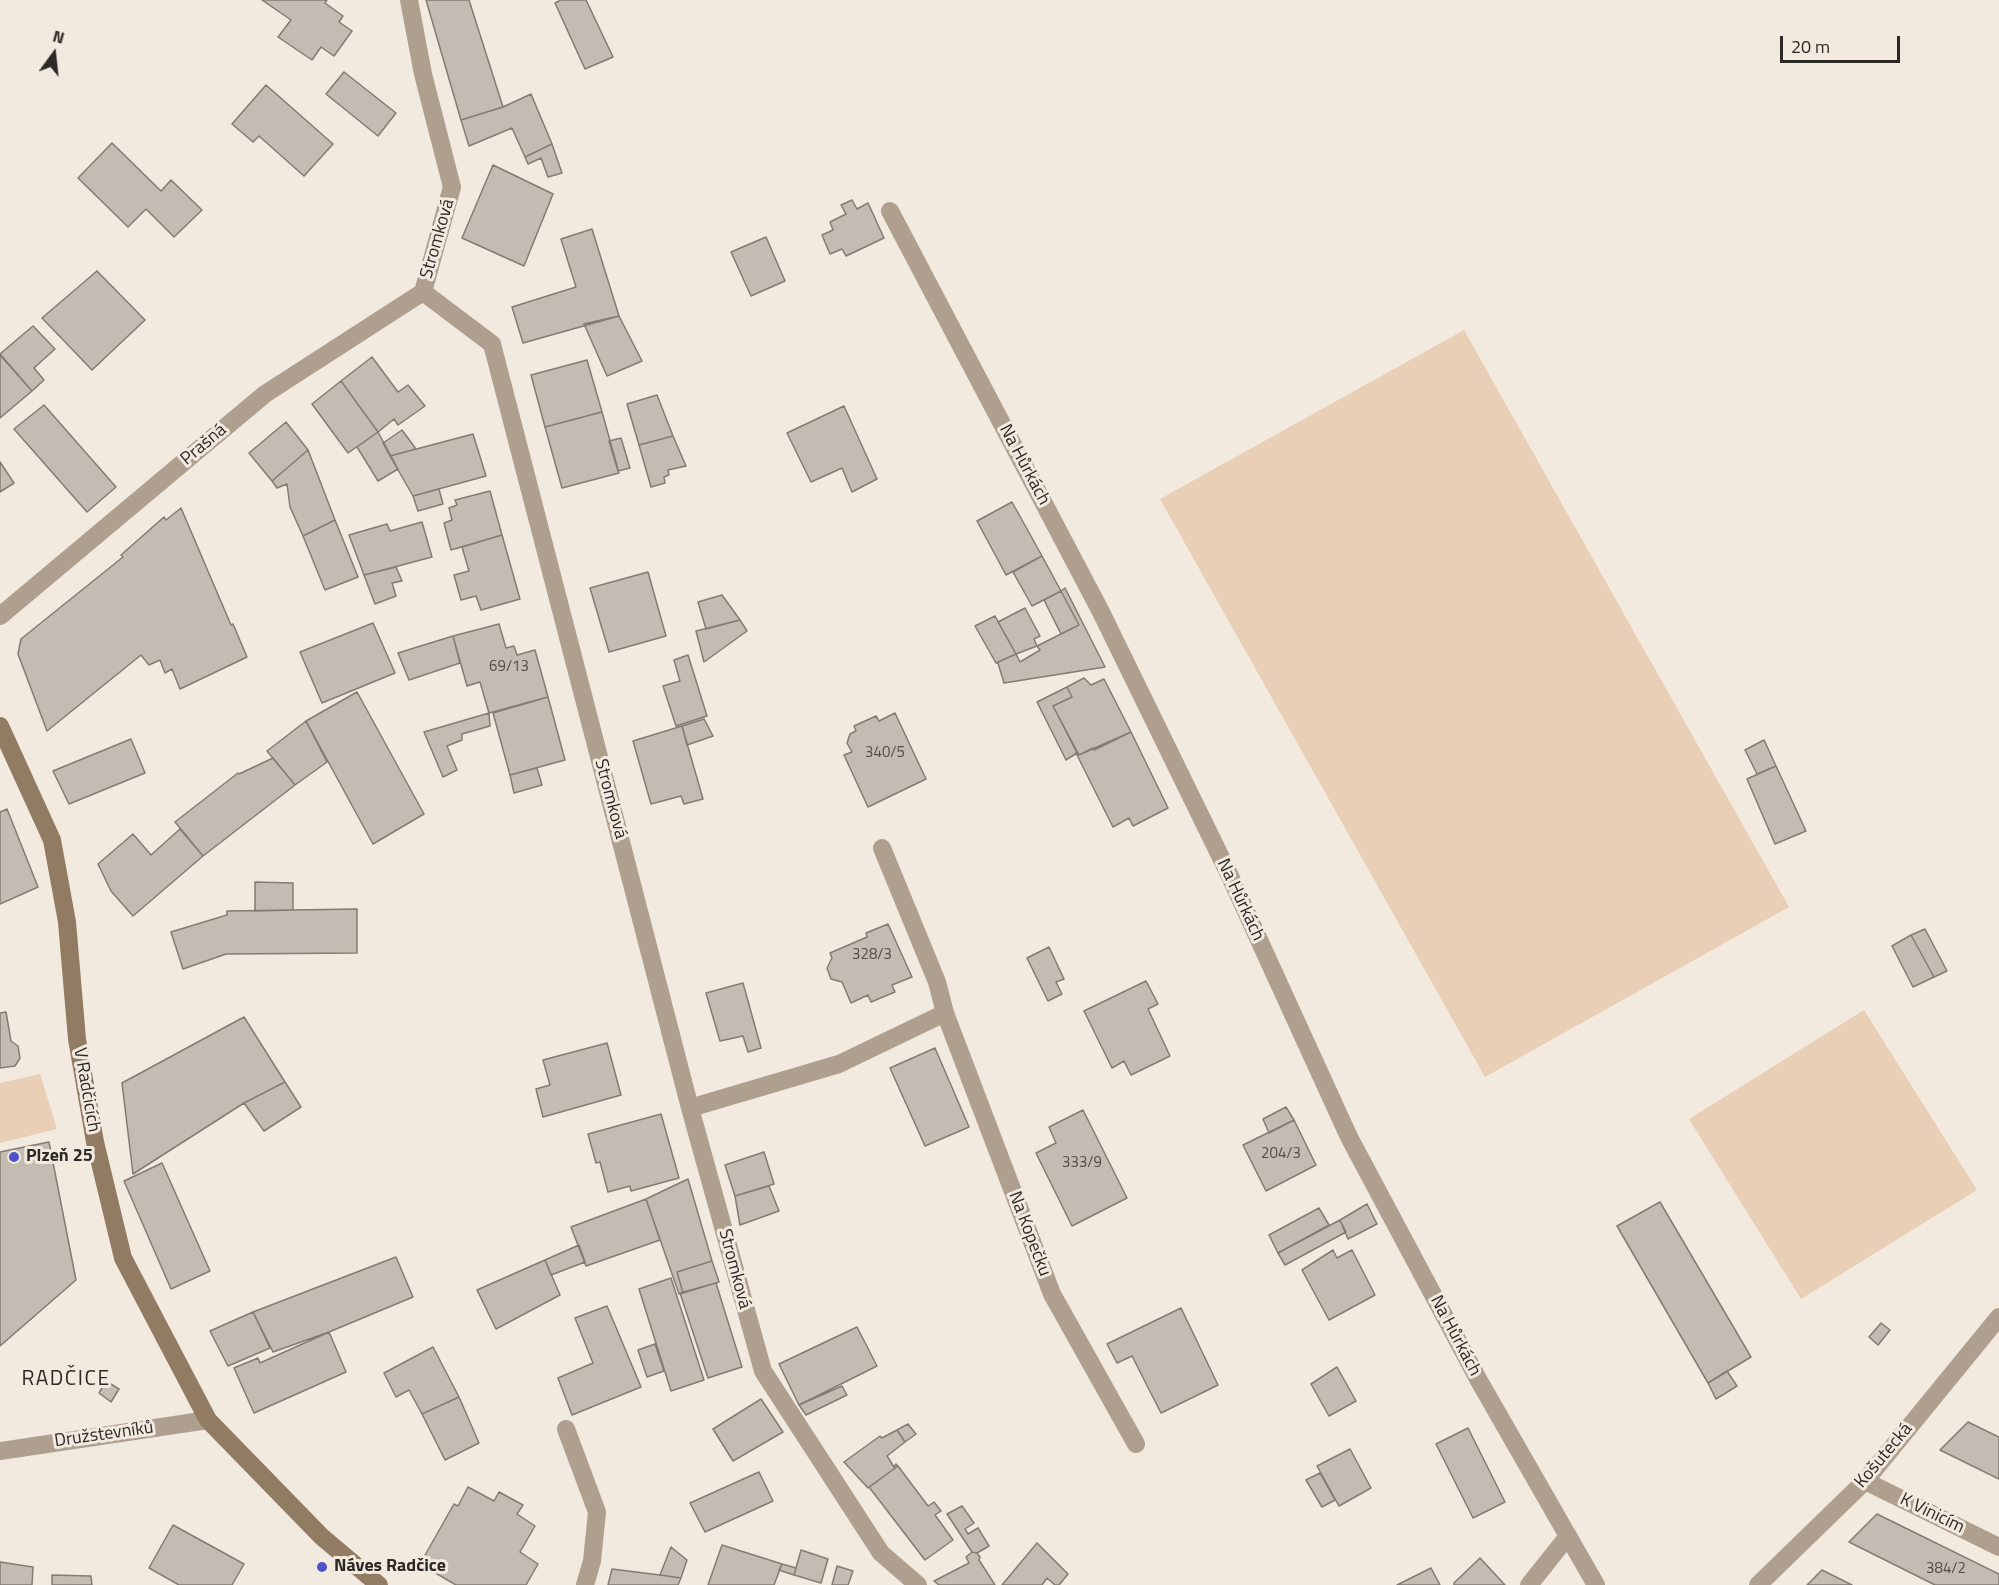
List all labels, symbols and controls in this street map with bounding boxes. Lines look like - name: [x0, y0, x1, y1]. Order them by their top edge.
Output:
- north arrow: [24, 24, 84, 84]
- text: N: [50, 24, 67, 50]
- scale bar: [1783, 24, 1903, 62]
- text: 20 m: [1791, 33, 1830, 60]
- street label: Stromková: [416, 197, 460, 281]
- street label: Prašná: [177, 420, 231, 470]
- street label: Na Hůrkách: [994, 421, 1054, 509]
- house number: 69/13: [489, 658, 529, 676]
- house number: 340/5: [865, 744, 905, 762]
- street label: Stromková: [589, 757, 631, 841]
- street label: Na Hůrkách: [1212, 855, 1268, 945]
- house number: 328/3: [852, 946, 892, 964]
- street label: V Radčicích: [68, 1046, 104, 1134]
- house number: 204/3: [1261, 1145, 1301, 1163]
- place label: Plzeň 25: [26, 1146, 93, 1168]
- marker: Plzeň 25: [7, 1150, 21, 1164]
- house number: 333/9: [1062, 1154, 1102, 1172]
- street label: Na Kopečku: [1003, 1188, 1055, 1280]
- street label: Stromková: [713, 1227, 755, 1311]
- street label: Na Hůrkách: [1425, 1292, 1485, 1380]
- district label: RADČICE: [22, 1367, 110, 1393]
- street label: Družstevníků: [53, 1417, 155, 1453]
- street label: Košutecká: [1851, 1419, 1917, 1493]
- street label: K Vinicím: [1896, 1489, 1968, 1539]
- place label: Náves Radčice: [334, 1556, 446, 1578]
- marker: Náves Radčice: [315, 1560, 329, 1574]
- house number: 384/2: [1926, 1560, 1966, 1578]

